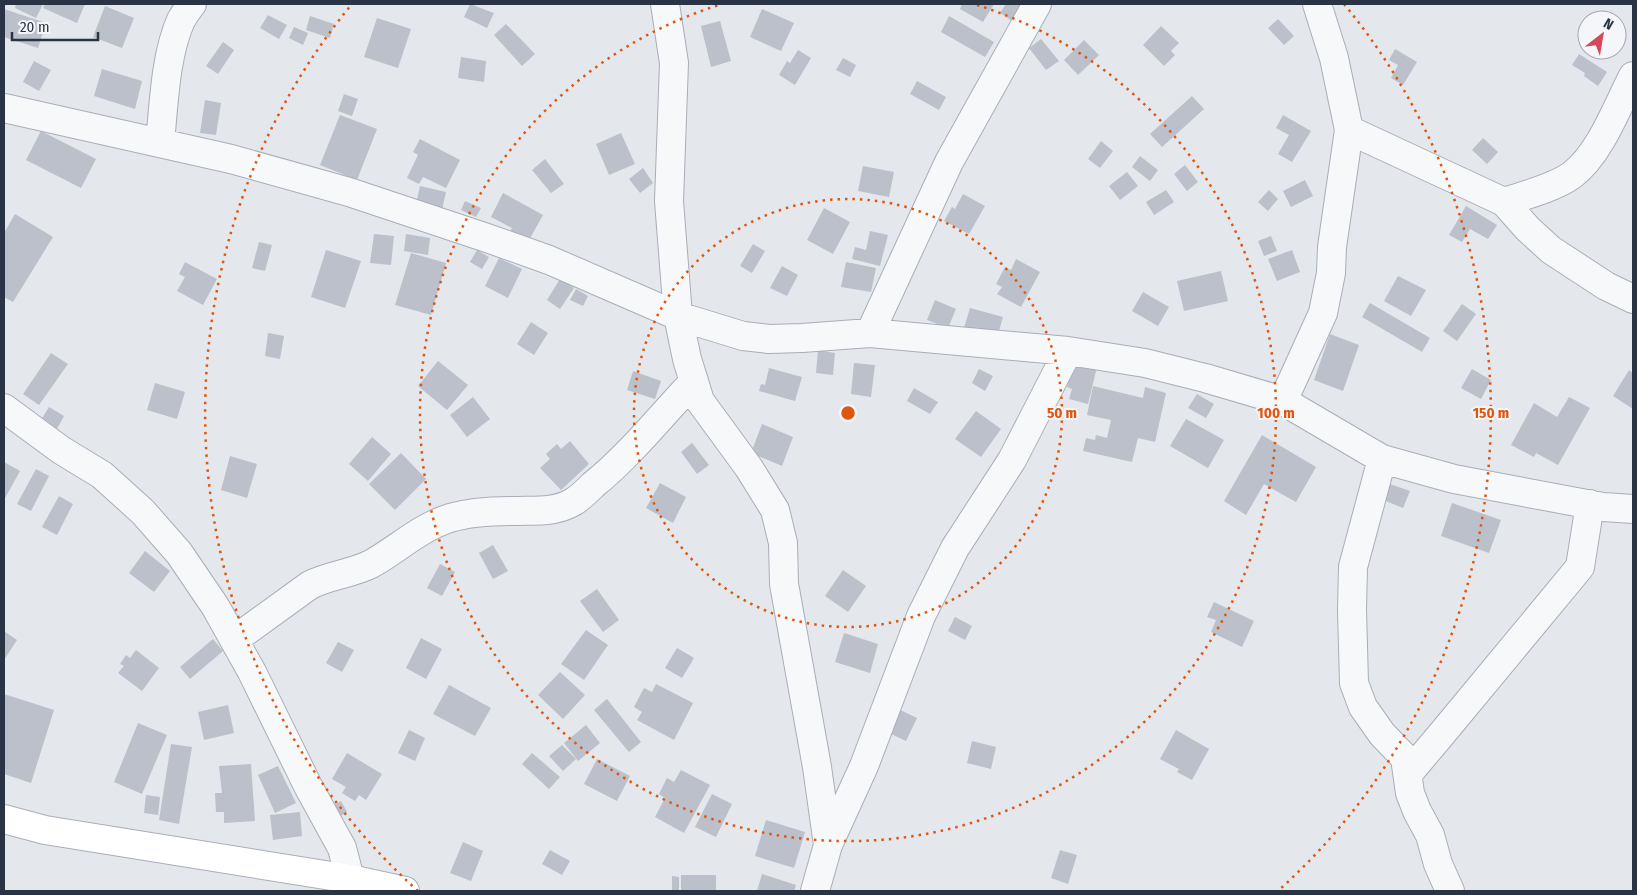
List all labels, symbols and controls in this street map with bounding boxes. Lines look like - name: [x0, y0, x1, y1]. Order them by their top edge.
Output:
- scale bar: [12, 10, 99, 42]
- north arrow: [1577, 10, 1627, 60]
- text: N: [1600, 15, 1616, 34]
- text: 20 m: [20, 18, 50, 36]
- centre of rings: [839, 404, 857, 422]
- text: 50 m: [1047, 404, 1077, 422]
- text: 100 m: [1257, 404, 1295, 422]
- text: 150 m: [1473, 404, 1509, 422]

